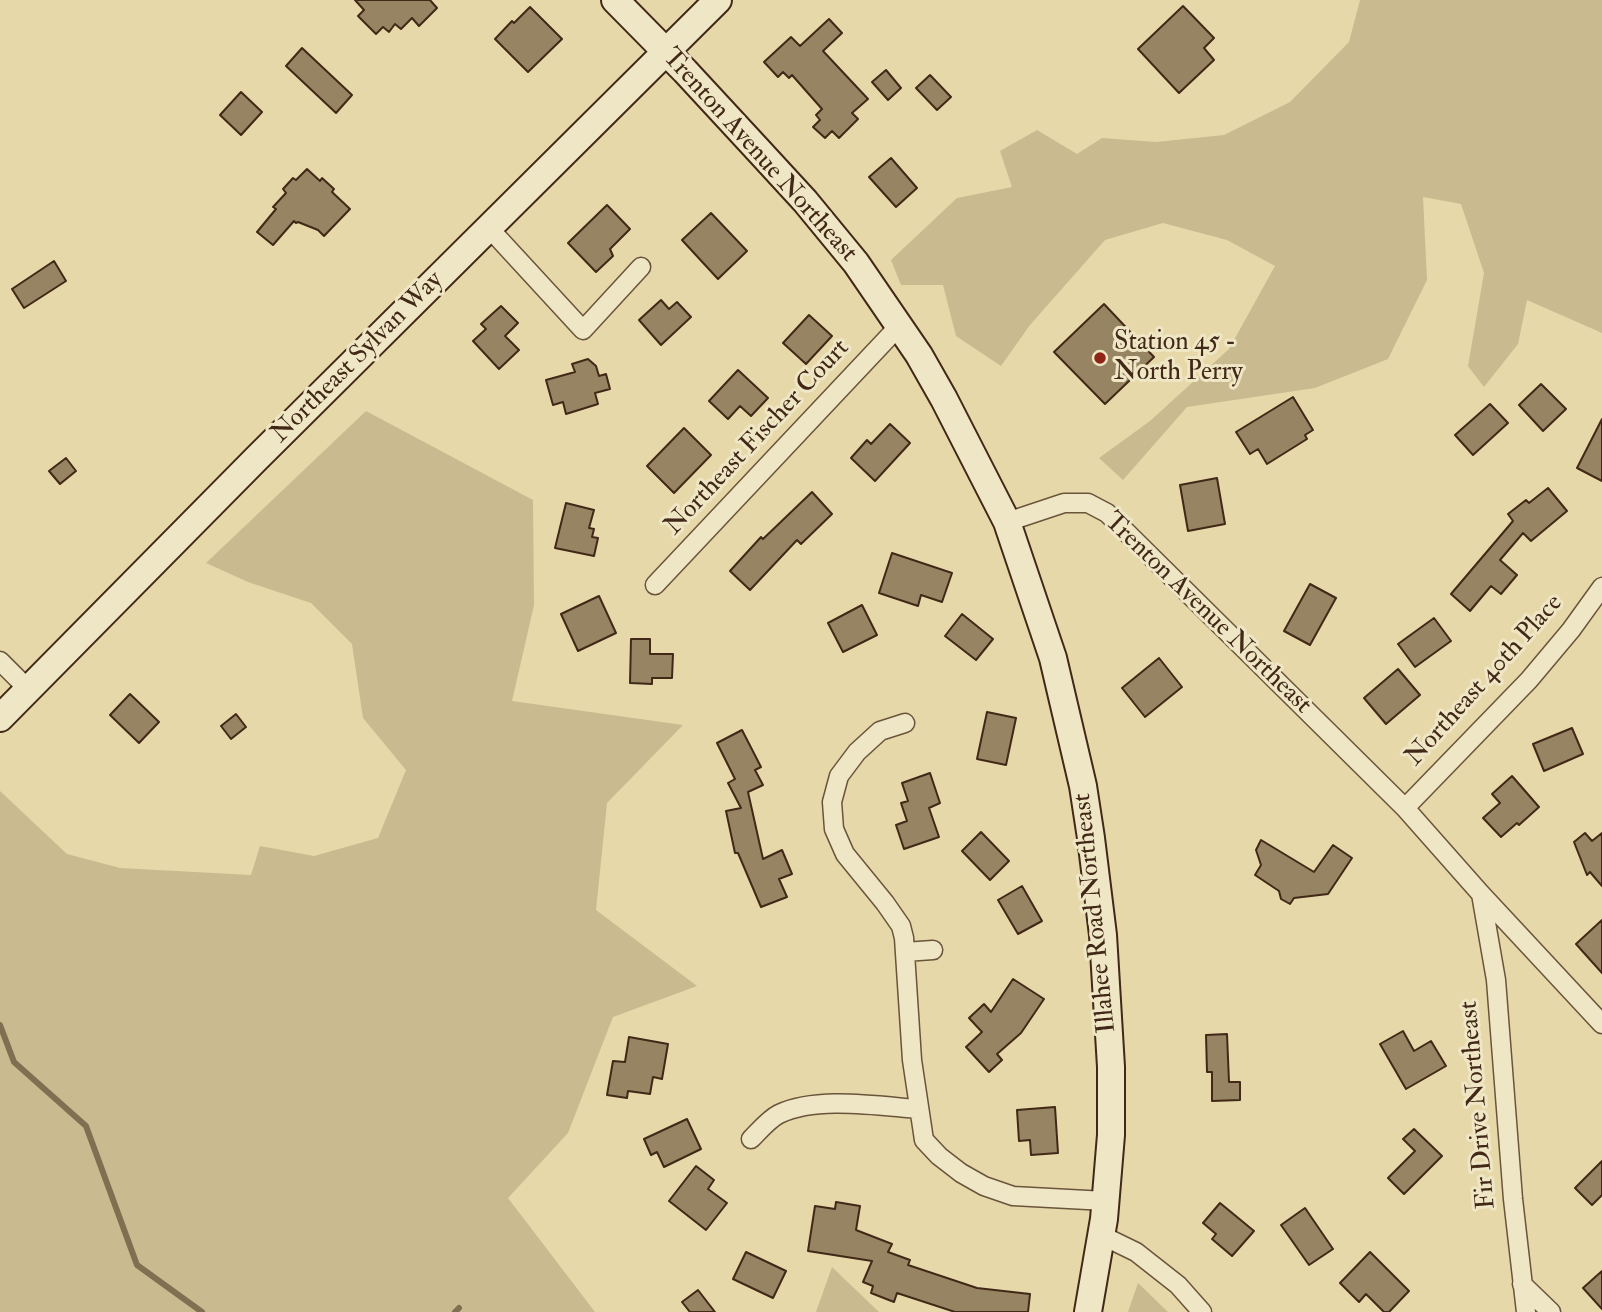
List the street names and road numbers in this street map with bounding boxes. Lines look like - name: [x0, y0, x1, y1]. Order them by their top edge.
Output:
- street label: Trenton Avenue Northeast: [655, 43, 863, 269]
- street label: Northeast Sylvan Way: [266, 266, 450, 450]
- street label: Northeast Fischer Court: [659, 334, 857, 542]
- street label: Trenton Avenue Northeast: [1097, 507, 1317, 721]
- street label: Northeast 40th Place: [1400, 589, 1570, 773]
- street label: Illahee Road Northeast: [1068, 792, 1124, 1034]
- street label: Fir Drive Northeast: [1454, 1000, 1504, 1210]

